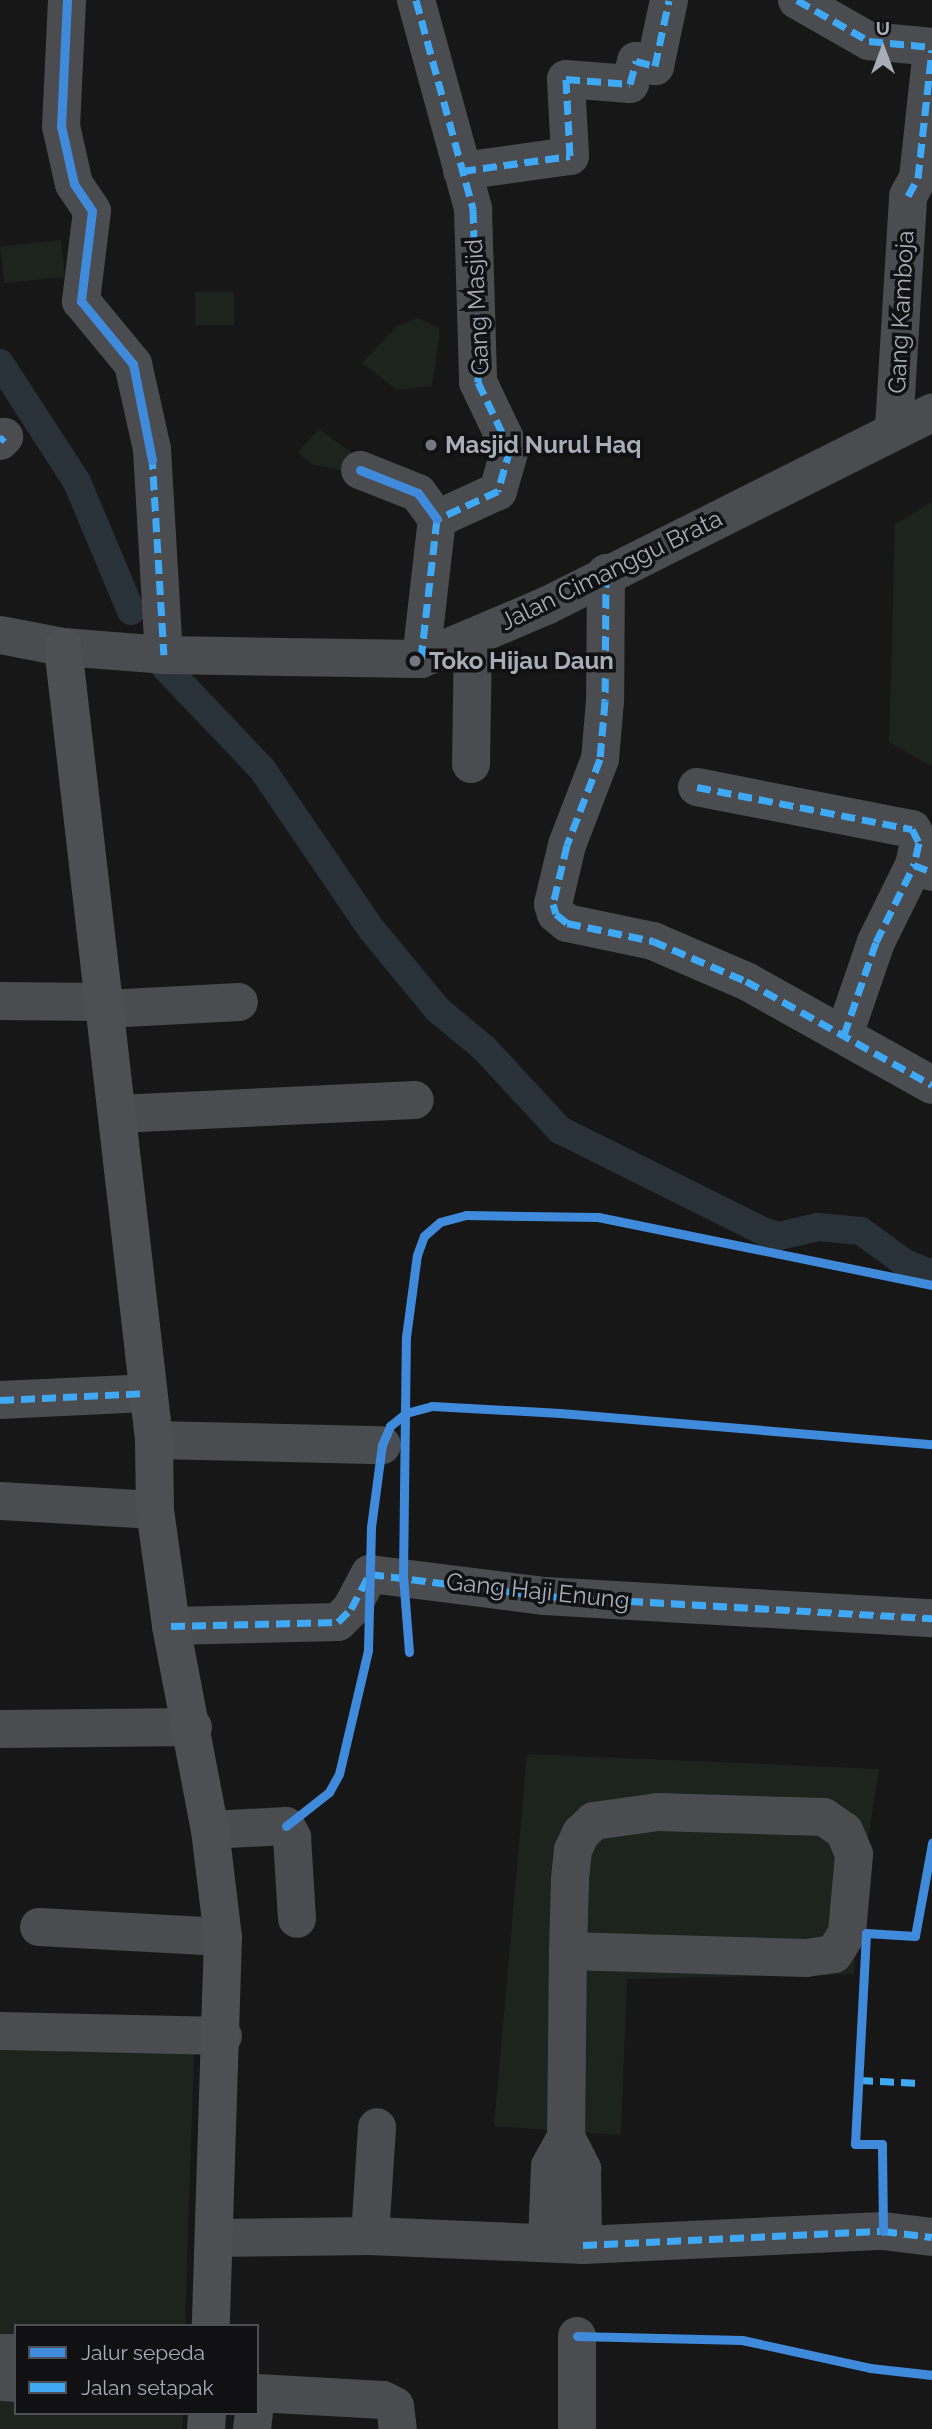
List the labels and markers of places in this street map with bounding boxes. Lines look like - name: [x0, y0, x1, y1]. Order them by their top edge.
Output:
- place label: Masjid Nurul Haq: [445, 431, 642, 459]
- marker: Masjid Nurul Haq: [423, 437, 439, 453]
- place label: Toko Hijau Daun: [429, 647, 614, 675]
- marker: Toko Hijau Daun: [407, 653, 423, 669]

